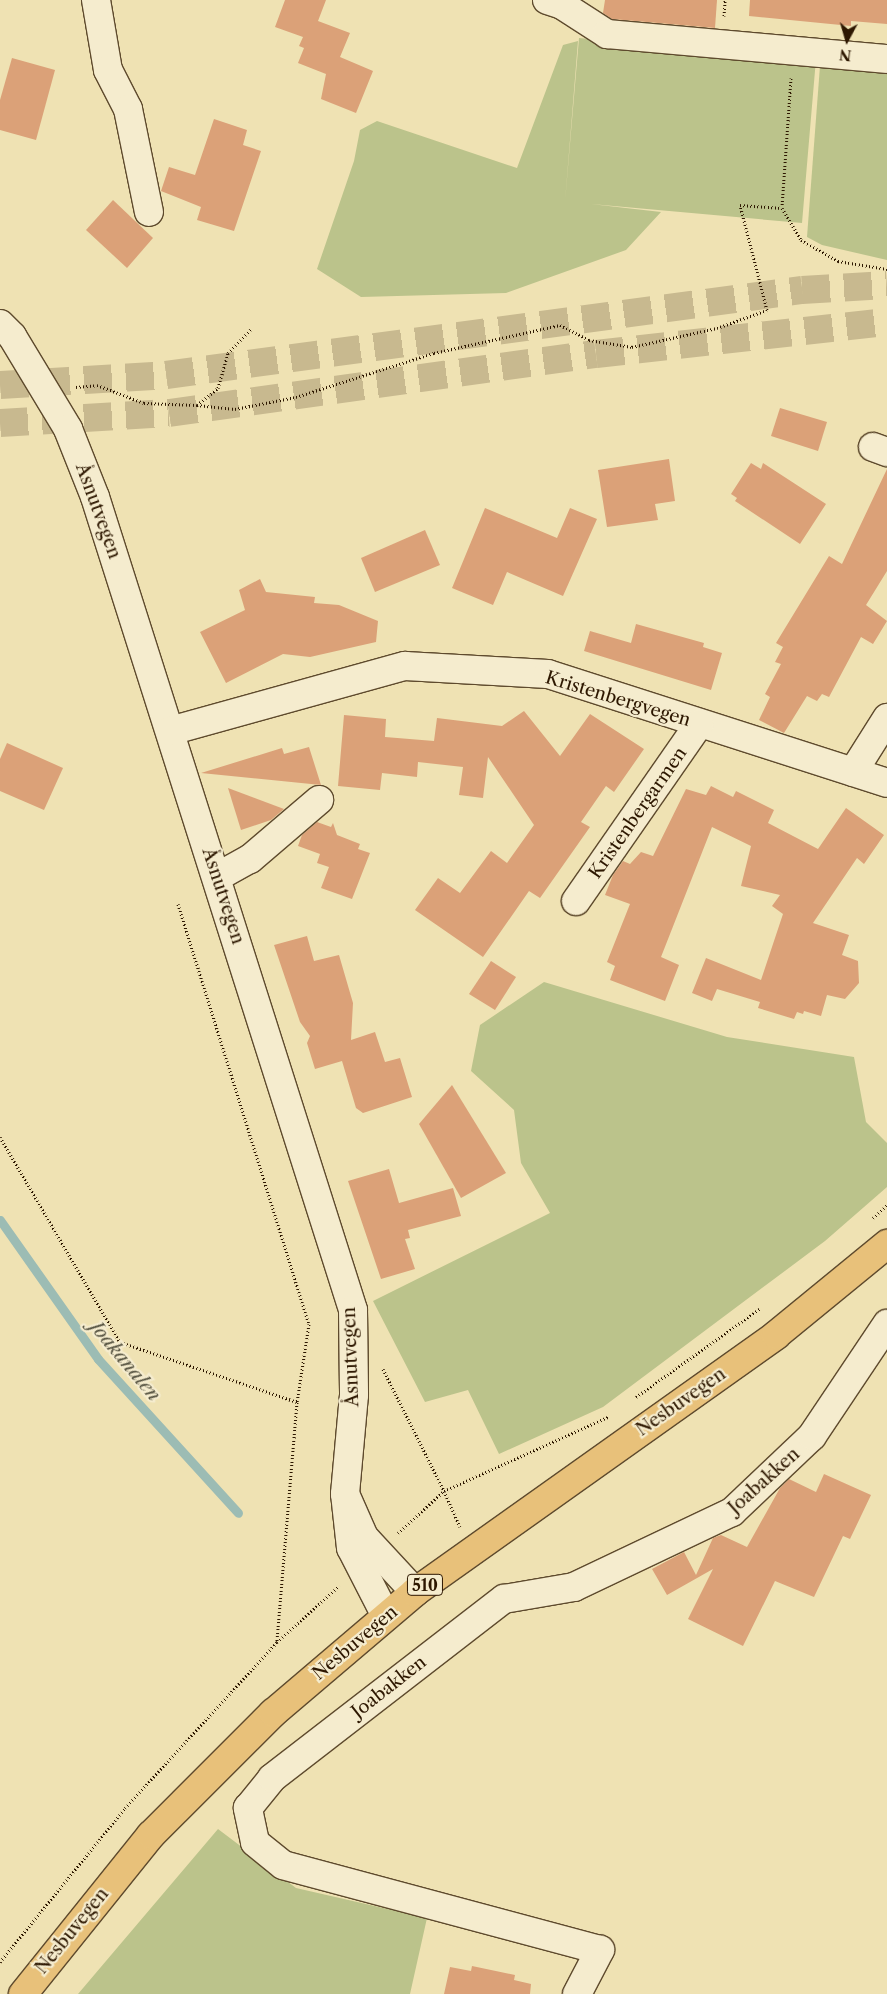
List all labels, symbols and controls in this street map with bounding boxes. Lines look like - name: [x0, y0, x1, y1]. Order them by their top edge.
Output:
- north arrow: [822, 15, 872, 65]
- text: N: [838, 45, 852, 65]
- street label: Åsnutvegen: [71, 460, 125, 562]
- street label: Kristenbergvegen: [543, 667, 693, 731]
- street label: Kristenbergarmen: [585, 743, 691, 883]
- street label: Åsnutvegen: [197, 845, 249, 947]
- street label: Åsnutvegen: [338, 1307, 364, 1407]
- water label: Joakanalen: [85, 1316, 165, 1406]
- street label: Nesbuvegen: [632, 1363, 730, 1441]
- street label: Joabakken: [724, 1443, 804, 1519]
- road number: 510: [406, 1572, 444, 1598]
- street label: Nesbuvegen: [308, 1601, 402, 1685]
- street label: Joabakken: [347, 1651, 431, 1723]
- street label: Nesbuvegen: [31, 1884, 113, 1978]

